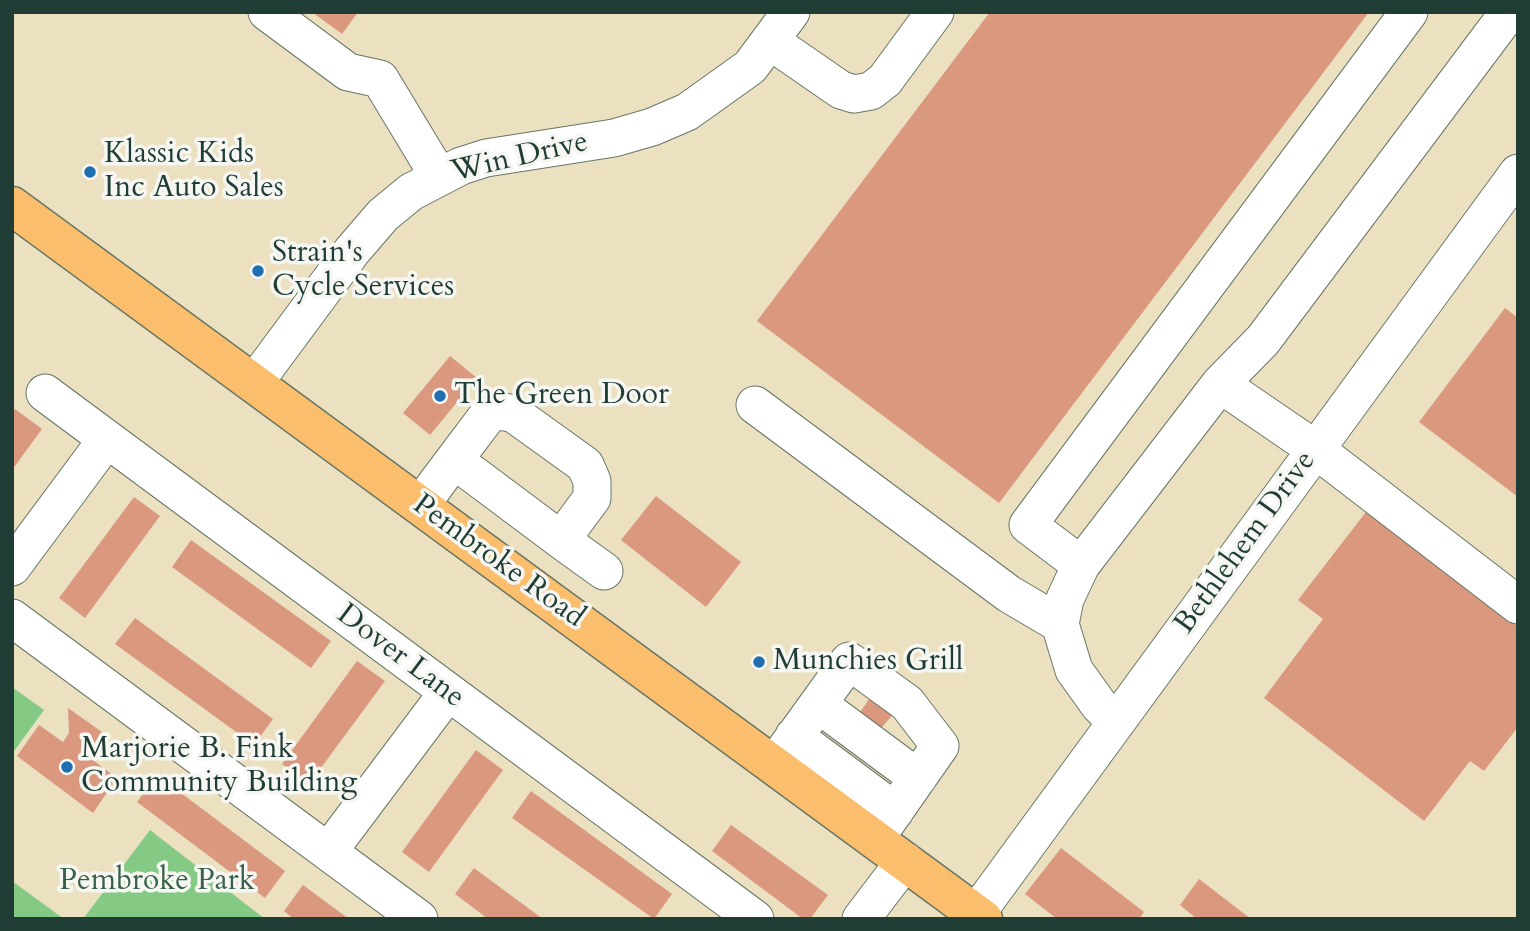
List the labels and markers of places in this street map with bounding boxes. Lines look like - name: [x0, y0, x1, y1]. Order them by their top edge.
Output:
- place label: Klassic Kids Inc Auto Sales: [104, 137, 284, 208]
- marker: Klassic Kids Inc Auto Sales: [82, 164, 98, 180]
- place label: Strain's Cycle Services: [272, 236, 454, 306]
- marker: Strain's Cycle Services: [250, 263, 266, 279]
- place label: The Green Door: [454, 378, 669, 414]
- marker: The Green Door: [432, 388, 448, 404]
- place label: Munchies Grill: [773, 644, 963, 680]
- marker: Munchies Grill: [751, 654, 767, 670]
- place label: Marjorie B. Fink Community Building: [81, 732, 357, 802]
- marker: Marjorie B. Fink Community Building: [59, 759, 75, 775]

